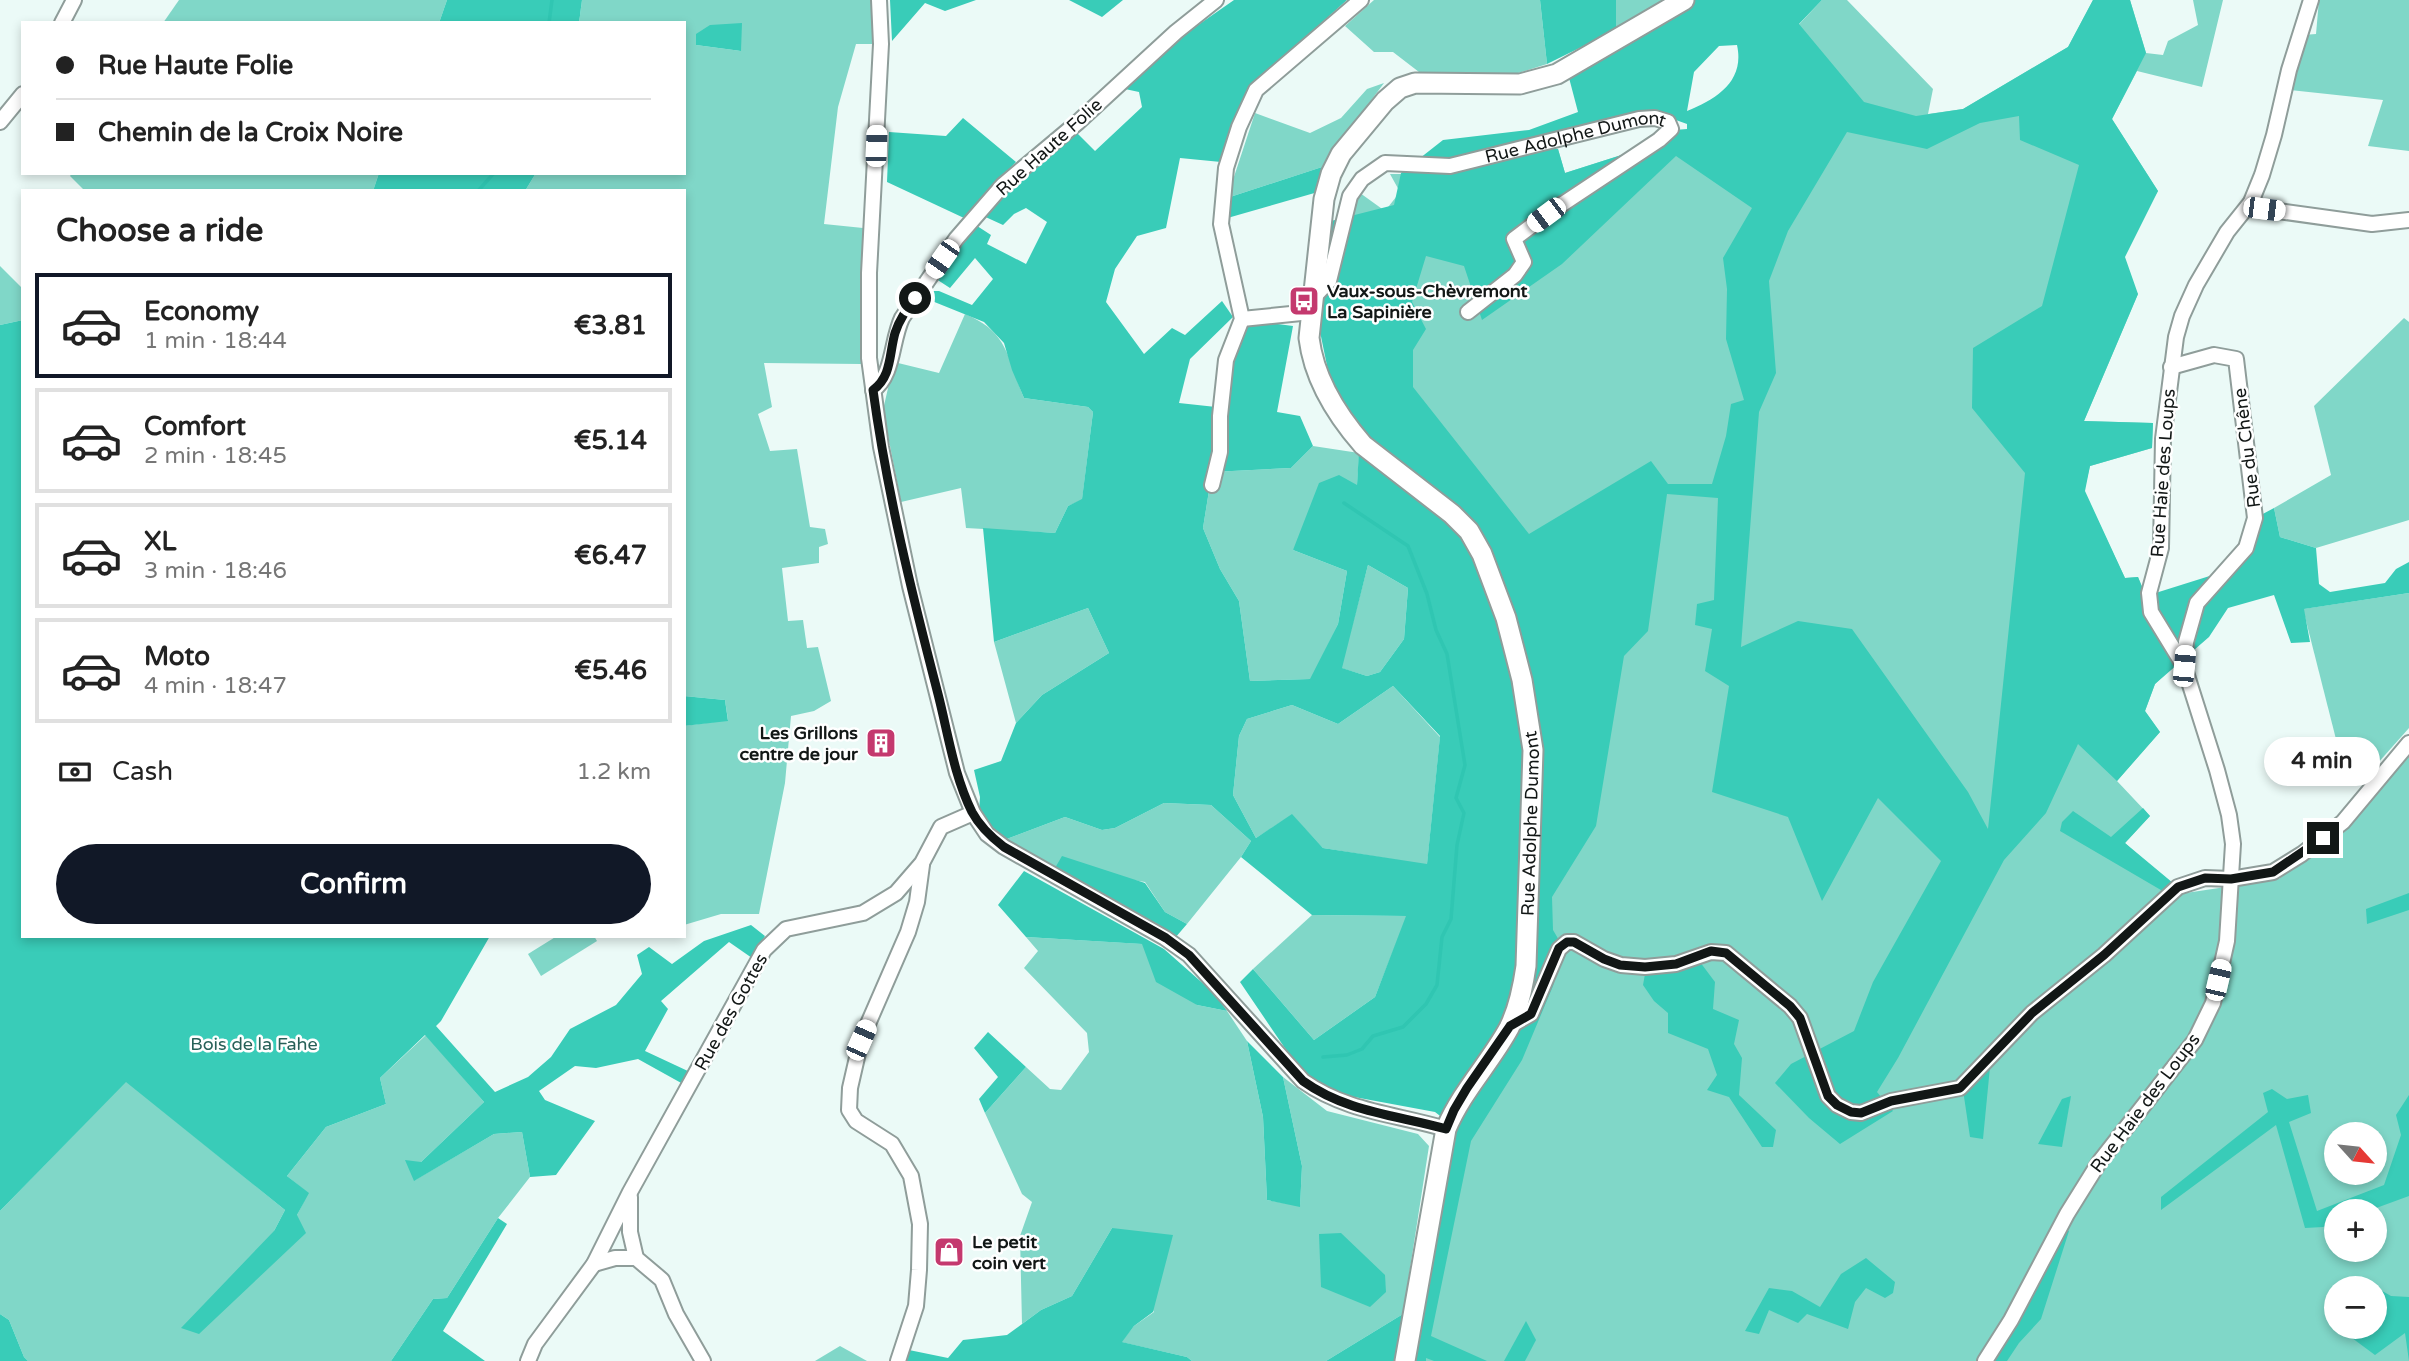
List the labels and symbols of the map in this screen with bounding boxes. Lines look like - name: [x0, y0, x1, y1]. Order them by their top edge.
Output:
- street label: Rue Haute Folie: [991, 94, 1107, 200]
- street label: Rue Adolphe Dumont: [1483, 107, 1669, 168]
- car: [865, 125, 888, 167]
- car: [1523, 194, 1570, 236]
- car: [2242, 196, 2287, 222]
- car: [922, 236, 963, 282]
- place label: Vaux-sous-Chèvremont La Sapinière: [1327, 280, 1528, 323]
- route start: [899, 282, 931, 314]
- bus stop icon: Vaux-sous-Chèvremont La Sapinière: [1287, 284, 1321, 318]
- street label: Rue du Chêne: [2229, 387, 2265, 509]
- street label: Rue Haie des Loups: [2146, 388, 2180, 558]
- car: [2172, 644, 2197, 688]
- place label: Les Grillons centre de jour: [740, 722, 859, 765]
- building icon: Les Grillons centre de jour: [864, 726, 898, 760]
- street label: Rue Adolphe Dumont: [1517, 729, 1544, 916]
- callout: 4 min: [2265, 736, 2381, 786]
- route end: [2307, 822, 2339, 854]
- street label: Rue des Gottes: [690, 950, 772, 1074]
- car: [2204, 957, 2233, 1003]
- car: [843, 1017, 880, 1063]
- street label: Rue Haie des Loups: [2085, 1029, 2205, 1177]
- park label: Bois de la Fahe: [190, 1033, 318, 1055]
- north arrow: [2324, 1122, 2387, 1185]
- place label: Le petit coin vert: [972, 1231, 1046, 1274]
- shop icon: Le petit coin vert: [932, 1235, 966, 1269]

